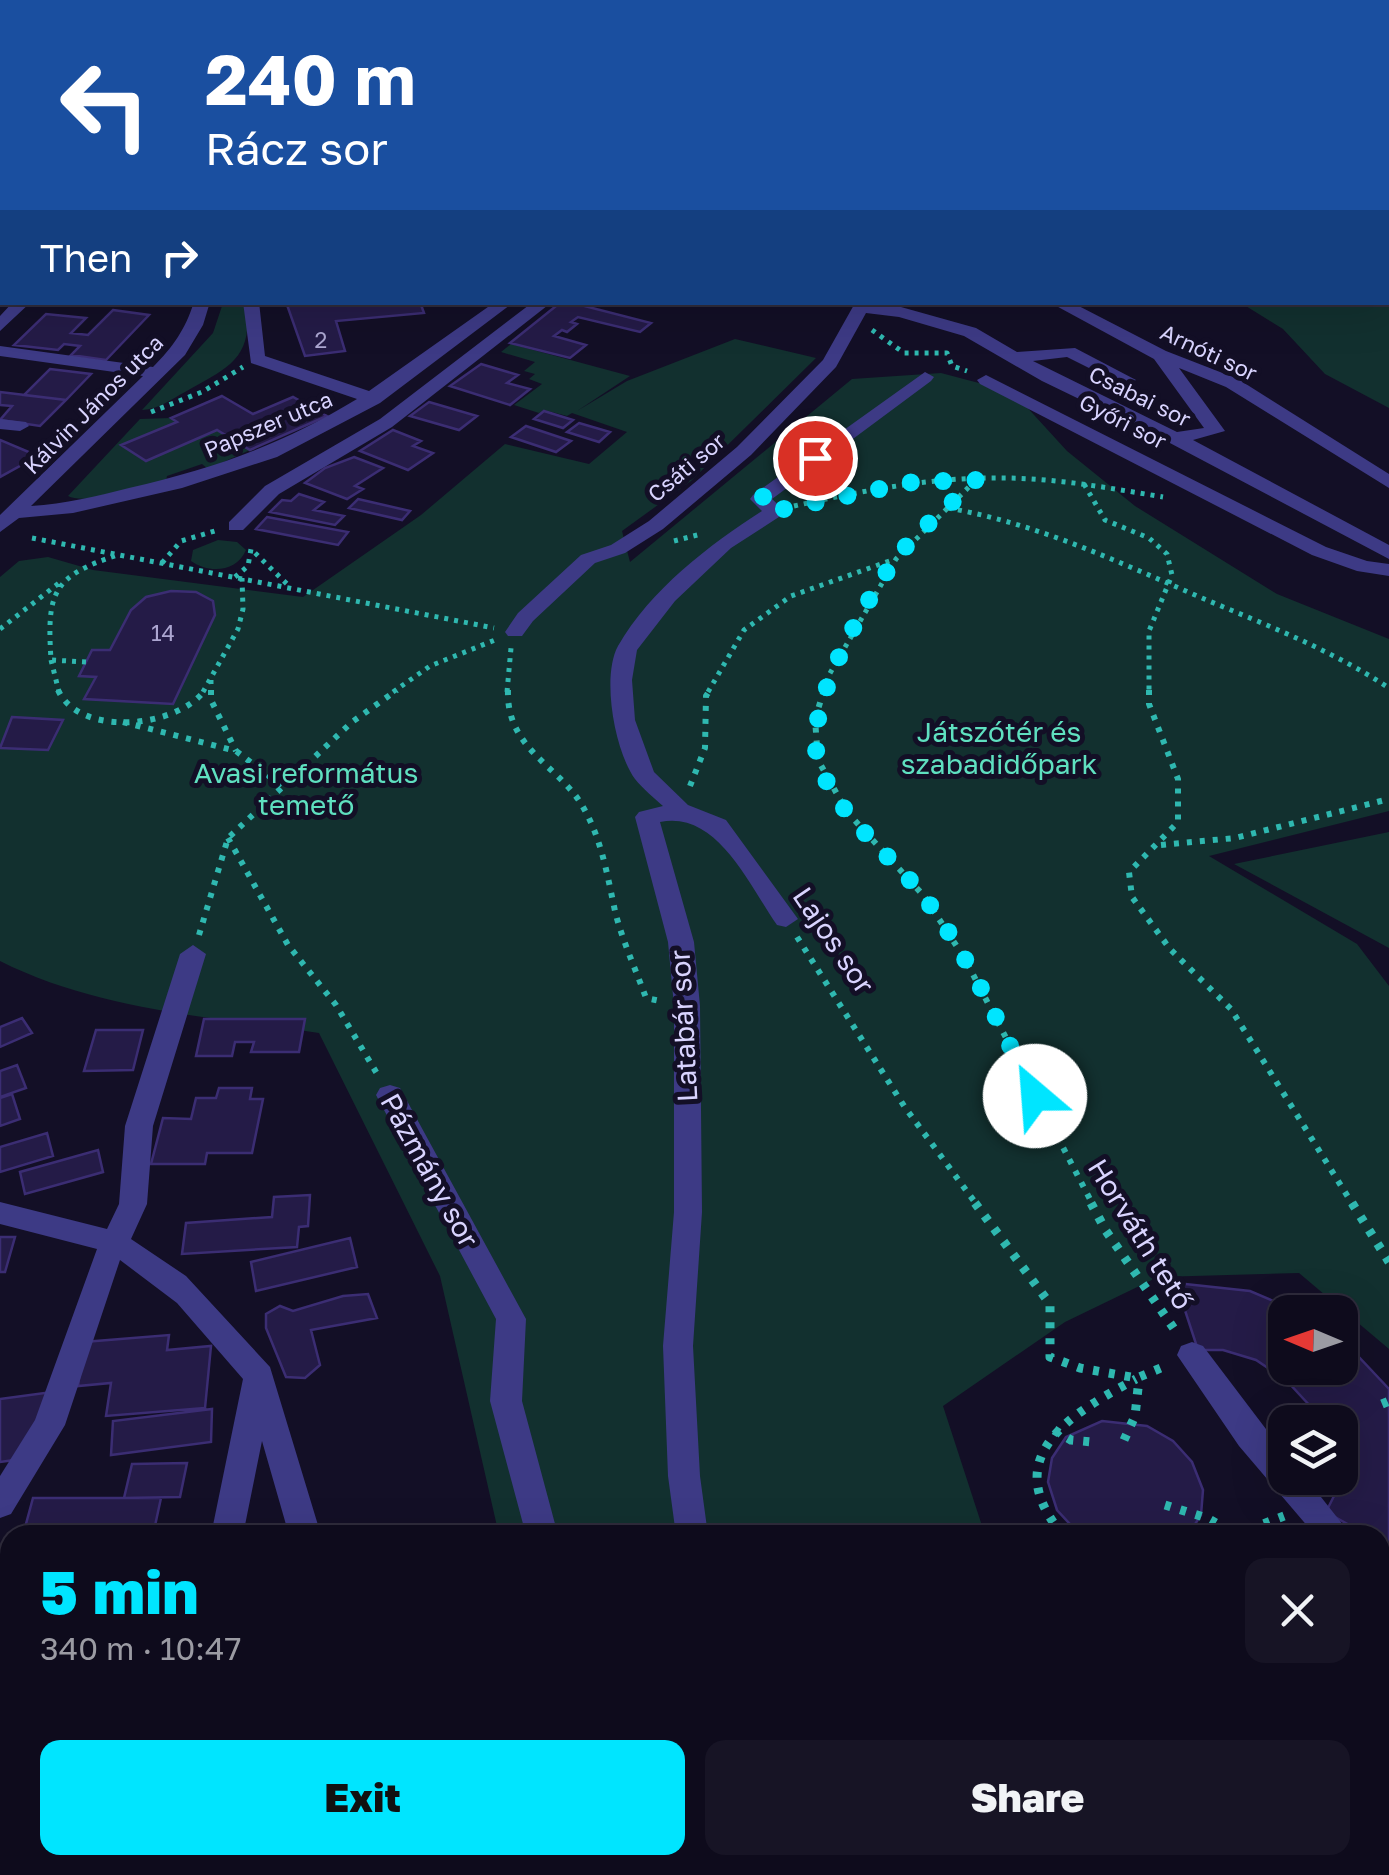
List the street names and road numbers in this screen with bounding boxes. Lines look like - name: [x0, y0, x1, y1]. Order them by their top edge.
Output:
- street label: Arnóti sor: [1156, 318, 1262, 386]
- street label: Kálvin János utca: [18, 329, 168, 479]
- street label: Csabai sor: [1085, 360, 1196, 432]
- street label: Papszer utca: [200, 385, 336, 463]
- street label: Győri sor: [1075, 388, 1171, 455]
- street label: Csáti sor: [642, 427, 730, 507]
- street label: Lajos sor: [787, 881, 881, 999]
- street label: Latabár sor: [663, 949, 703, 1103]
- street label: Pázmány sor: [374, 1087, 486, 1253]
- street label: Horváth tető: [1082, 1153, 1200, 1315]

